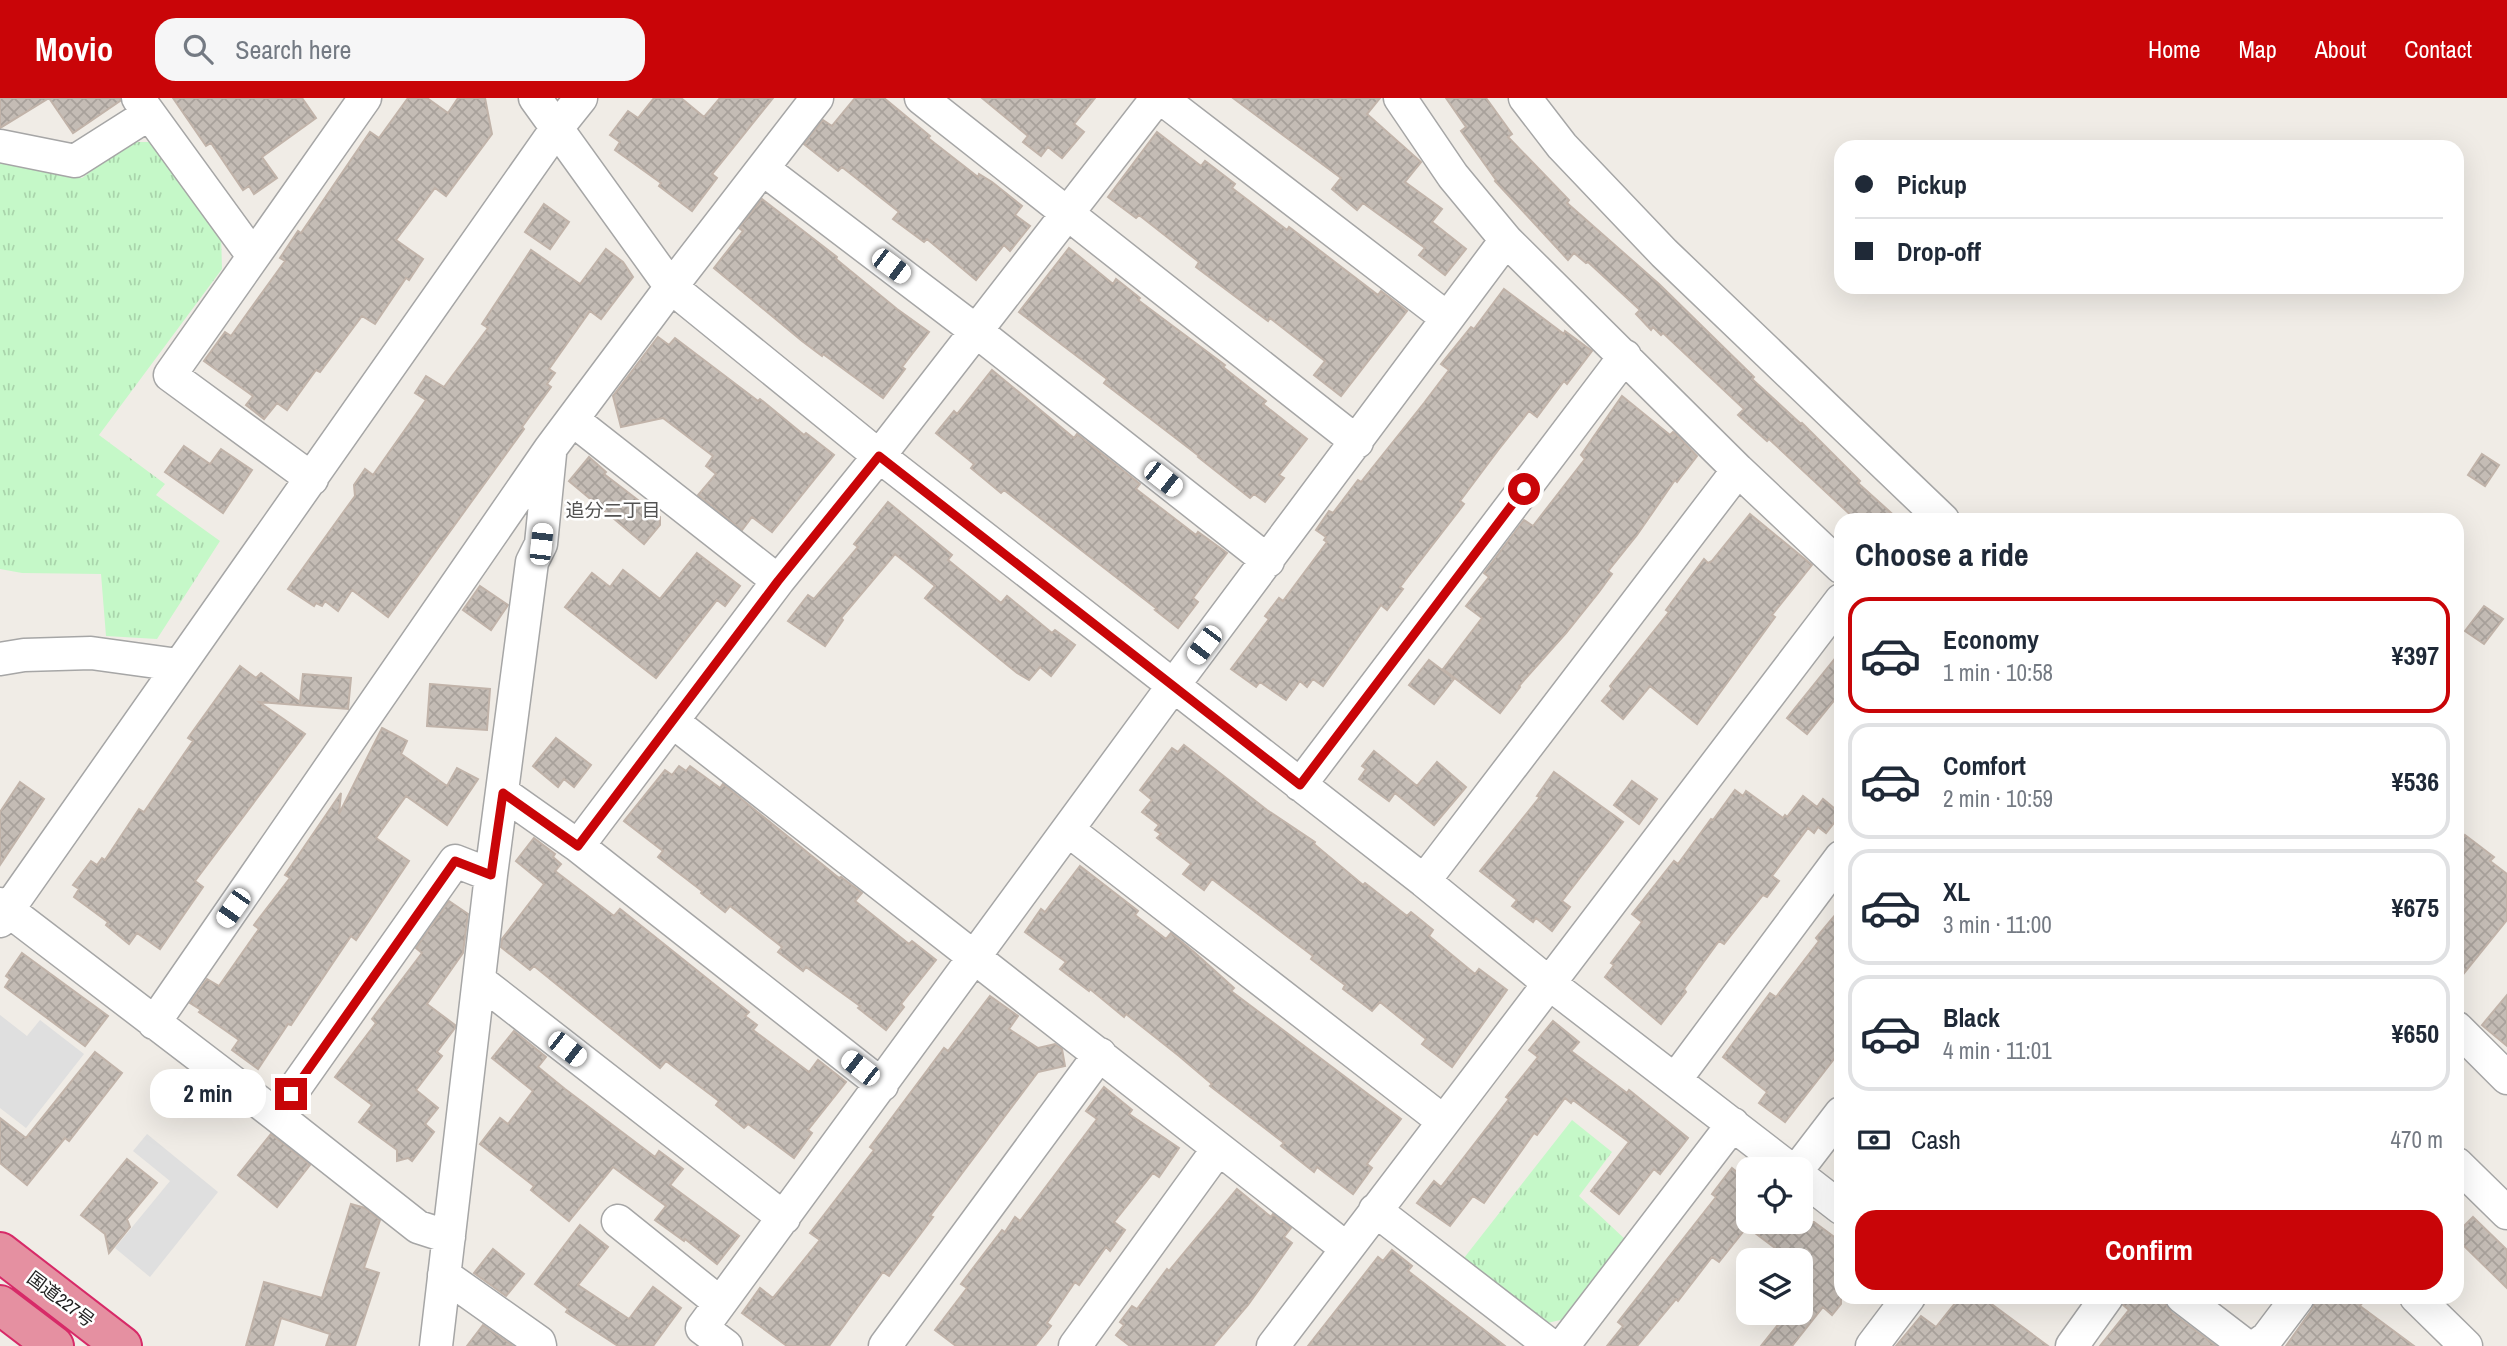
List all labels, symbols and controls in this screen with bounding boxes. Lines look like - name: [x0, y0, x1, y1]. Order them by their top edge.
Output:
- search box: [155, 18, 645, 81]
- text: Movio: [35, 27, 113, 71]
- icon: search: [179, 30, 217, 68]
- text: Search here: [235, 32, 351, 67]
- text: Home: [2148, 33, 2200, 65]
- text: Map: [2238, 33, 2277, 65]
- text: About: [2315, 33, 2366, 65]
- text: Contact: [2404, 33, 2472, 65]
- text: Pickup: [1897, 167, 1967, 202]
- text: Drop-off: [1897, 234, 1981, 269]
- car: [868, 245, 915, 287]
- car: [1140, 458, 1187, 500]
- route start: [1508, 473, 1540, 505]
- district label: 追分二丁目: [565, 497, 661, 523]
- car: [529, 522, 554, 566]
- text: Choose a ride: [1855, 533, 2029, 576]
- car: [1183, 622, 1226, 668]
- text: Economy: [1943, 622, 2039, 657]
- icon: car: [1859, 624, 1922, 687]
- text: ¥397: [2392, 638, 2439, 673]
- text: 1 min · 10:58: [1943, 657, 2053, 688]
- text: Comfort: [1943, 748, 2026, 783]
- icon: car: [1859, 750, 1922, 813]
- text: ¥536: [2392, 764, 2439, 799]
- text: 2 min · 10:59: [1943, 783, 2053, 814]
- text: XL: [1943, 874, 1970, 909]
- icon: car: [1859, 876, 1922, 939]
- car: [213, 885, 254, 931]
- text: ¥675: [2392, 890, 2439, 925]
- text: 3 min · 11:00: [1943, 909, 2052, 940]
- text: Black: [1943, 1000, 2000, 1035]
- icon: car: [1859, 1002, 1922, 1065]
- text: ¥650: [2392, 1016, 2439, 1051]
- car: [544, 1028, 591, 1070]
- text: 4 min · 11:01: [1943, 1035, 2052, 1066]
- car: [837, 1047, 884, 1089]
- callout: 2 min: [151, 1070, 266, 1118]
- text: 2 min: [183, 1078, 233, 1109]
- route end: [275, 1078, 307, 1110]
- icon: cash: [1855, 1121, 1893, 1159]
- text: Cash: [1911, 1122, 1961, 1157]
- text: 470 m: [2391, 1124, 2443, 1155]
- map controls: [1736, 1157, 1813, 1325]
- button: locate: [1736, 1157, 1813, 1234]
- button: Confirm: [1855, 1210, 2443, 1290]
- button: layers: [1736, 1248, 1813, 1325]
- street label: 国道227号: [22, 1265, 100, 1333]

